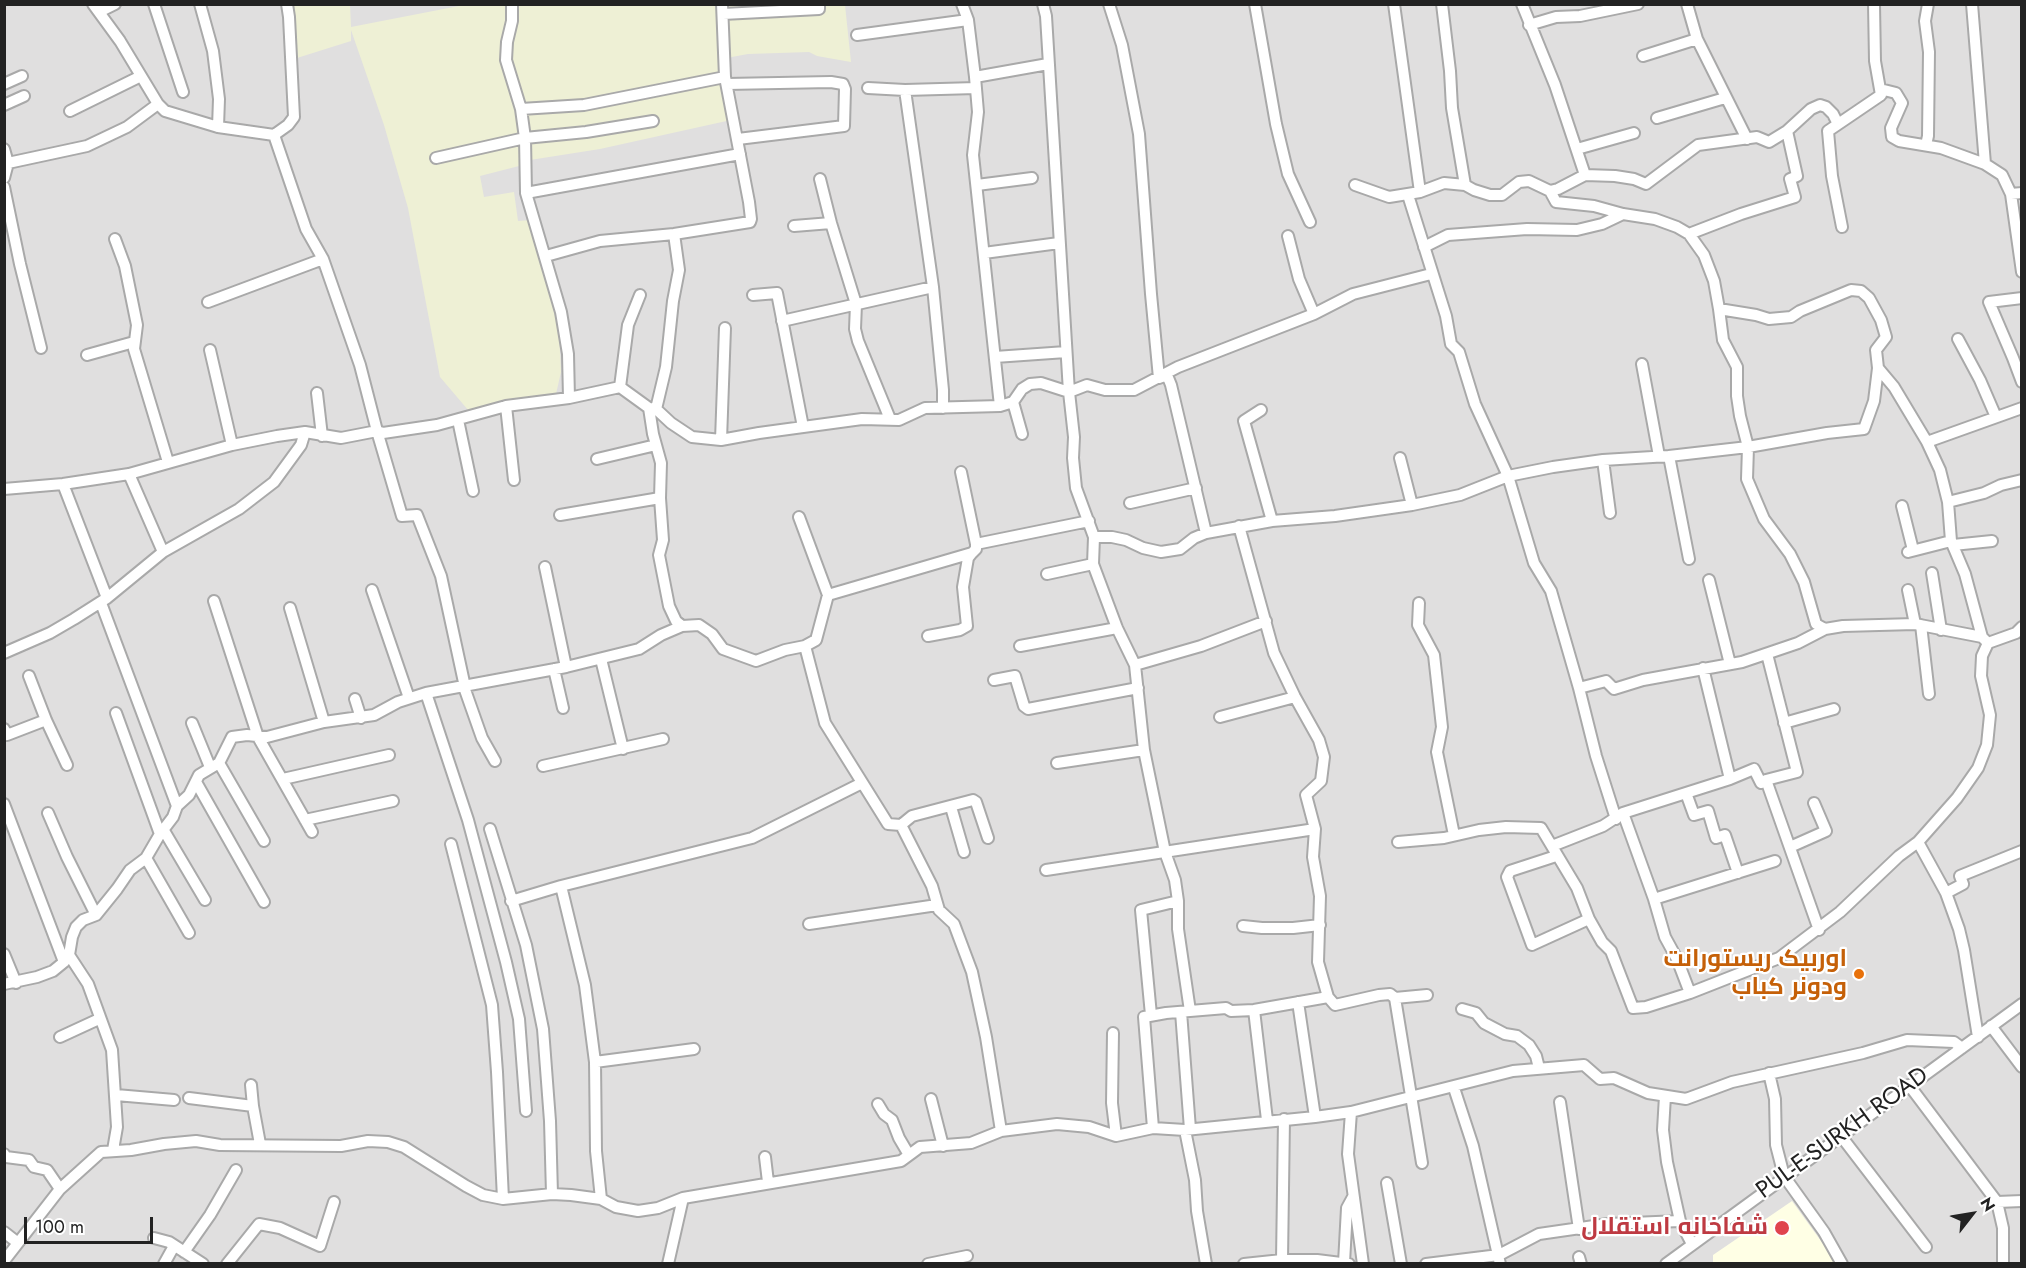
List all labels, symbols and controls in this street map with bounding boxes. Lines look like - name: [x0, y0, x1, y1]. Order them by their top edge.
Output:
- place label: اوربیک ریستورانت ودونر کباب: [1663, 946, 1847, 1002]
- marker: اوربیک ریستورانت ودونر کباب: [1852, 967, 1866, 981]
- street label: PUL-E-SURKH ROAD: [1751, 1062, 1935, 1206]
- north arrow: [1942, 1184, 2002, 1244]
- text: N: [1975, 1193, 2001, 1216]
- scale bar: [27, 1205, 156, 1243]
- text: 100 m: [35, 1214, 84, 1240]
- place label: شفاخانه استقلال: [1581, 1214, 1768, 1242]
- marker: شفاخانه استقلال: [1773, 1219, 1791, 1237]

